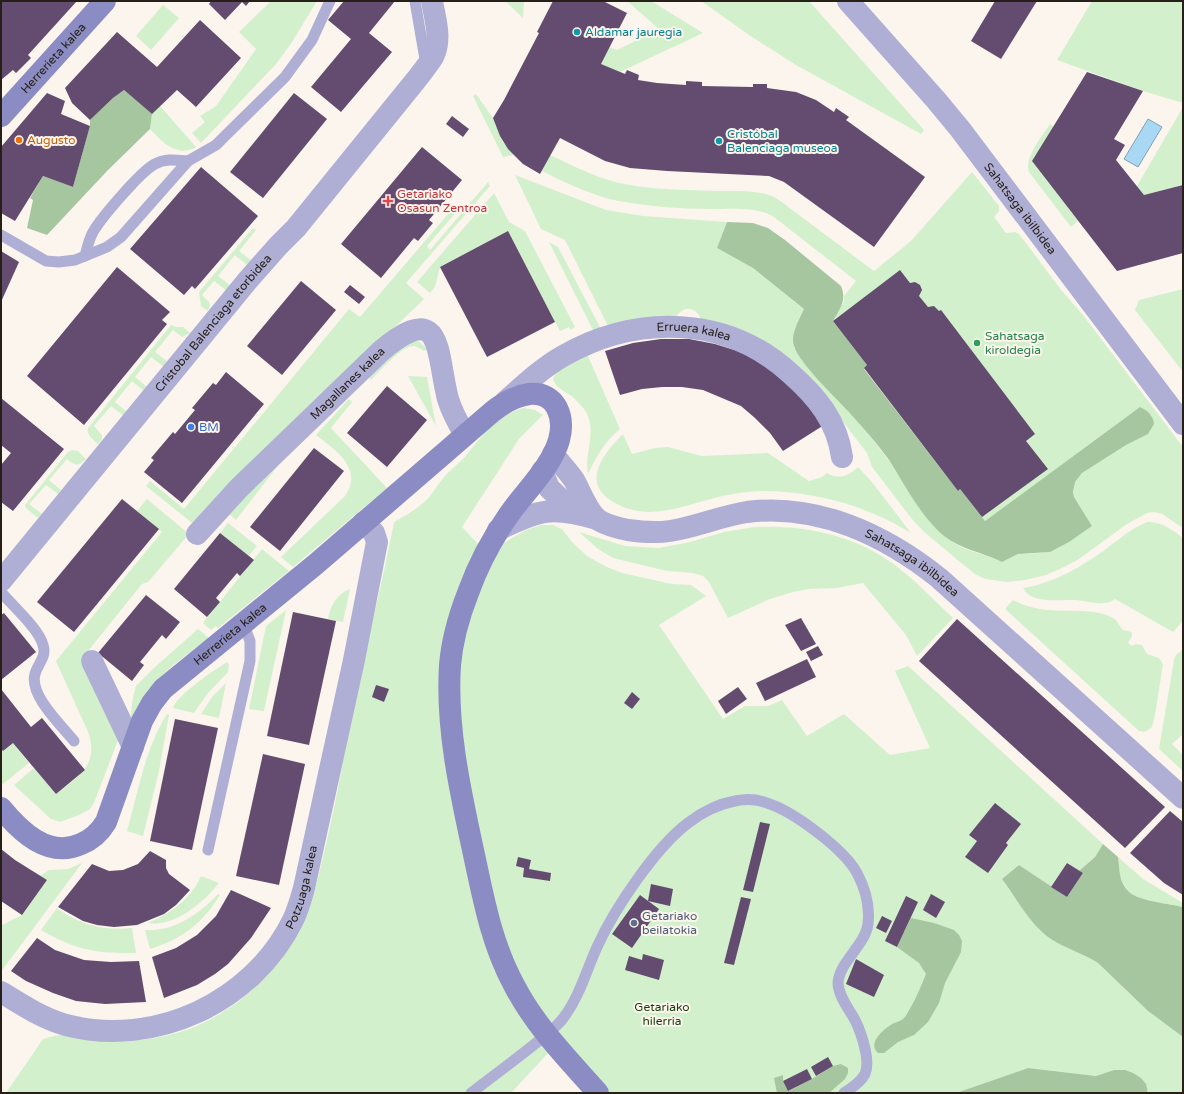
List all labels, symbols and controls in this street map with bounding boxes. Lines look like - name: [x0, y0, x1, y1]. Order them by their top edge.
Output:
- street label: Herrerieta kalea: [18, 20, 89, 96]
- place label: Aldamar jauregia: [585, 25, 682, 39]
- marker: Aldamar jauregia: [572, 27, 582, 37]
- place label: Cristóbal Balenciaga museoa: [727, 127, 838, 155]
- place label: Augusto: [27, 133, 75, 147]
- marker: Augusto: [14, 135, 24, 145]
- marker: Cristóbal Balenciaga museoa: [714, 136, 724, 146]
- street label: Sahatsaga ibilbidea: [981, 160, 1059, 257]
- place label: Getariako Osasun Zentroa: [397, 187, 487, 215]
- marker: Getariako Osasun Zentroa: [382, 195, 394, 207]
- street label: Cristobal Balenciaga etorbidea: [152, 251, 274, 395]
- street label: Erruera kalea: [656, 320, 733, 344]
- place label: Sahatsaga kiroldegia: [985, 329, 1044, 357]
- marker: Sahatsaga kiroldegia: [972, 338, 982, 348]
- street label: Magallanes kalea: [307, 344, 388, 422]
- place label: BM: [199, 420, 219, 434]
- marker: BM: [186, 422, 196, 432]
- street label: Sahatsaga ibilbidea: [863, 526, 962, 600]
- street label: Herrerieta kalea: [191, 600, 269, 668]
- street label: Potzuaga kalea: [282, 844, 320, 932]
- place label: Getariako beilatokia: [642, 909, 697, 937]
- marker: Getariako beilatokia: [629, 918, 639, 928]
- park label: Getariako hilerria: [634, 1000, 690, 1028]

